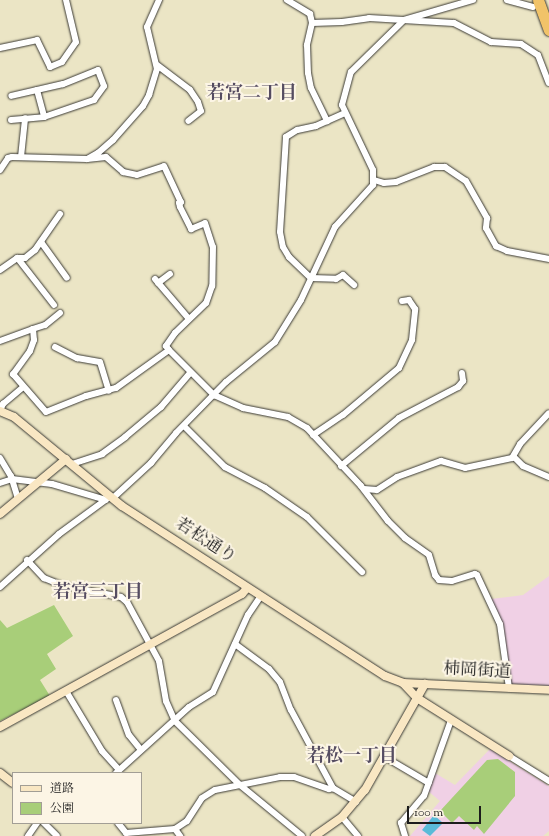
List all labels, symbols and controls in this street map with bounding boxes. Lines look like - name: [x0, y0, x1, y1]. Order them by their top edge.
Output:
- district label: 若宮二丁目: [207, 83, 297, 105]
- street label: 若松通り: [171, 515, 239, 569]
- district label: 若宮三丁目: [53, 582, 143, 604]
- street label: 柿岡街道: [443, 660, 511, 684]
- district label: 若松一丁目: [307, 746, 397, 768]
- legend: [12, 772, 142, 824]
- text: 道路: [50, 780, 74, 798]
- scale bar: [409, 798, 483, 824]
- text: 公園: [50, 800, 74, 818]
- text: 100 m: [414, 804, 443, 822]

